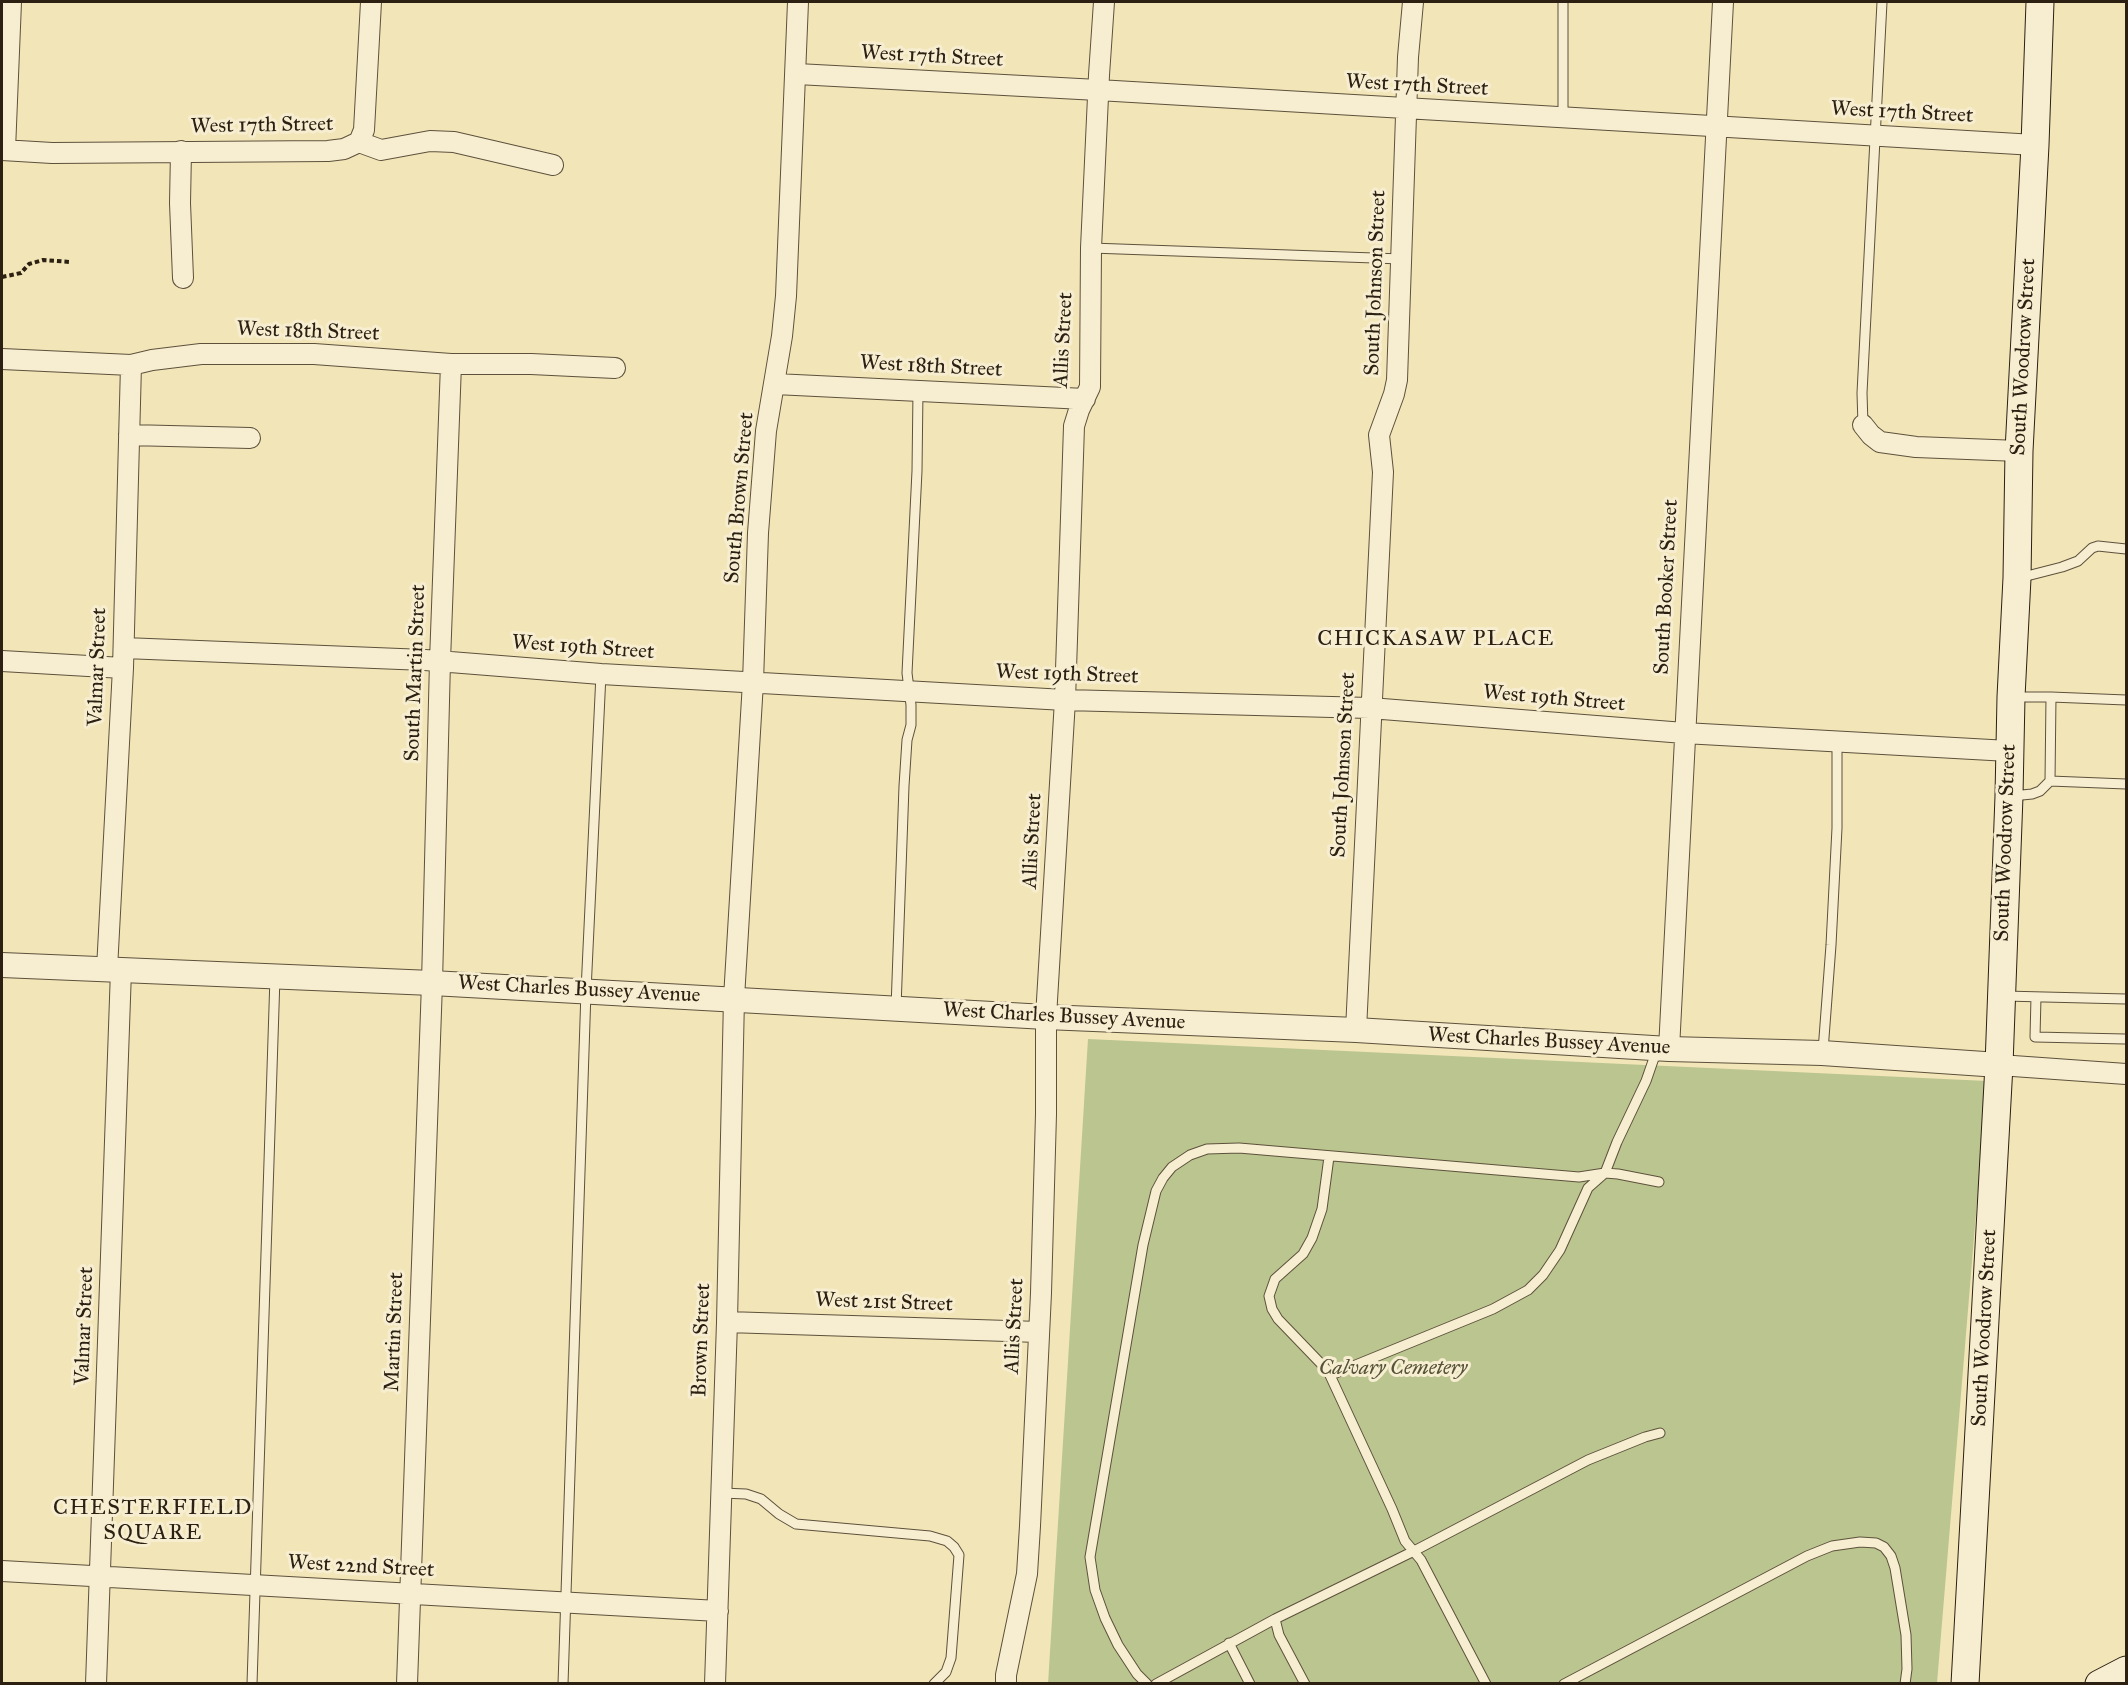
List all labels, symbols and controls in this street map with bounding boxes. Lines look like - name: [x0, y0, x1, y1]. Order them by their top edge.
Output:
- street label: West 17th Street: [860, 41, 1004, 73]
- street label: West 17th Street: [1345, 70, 1489, 102]
- street label: West 17th Street: [1830, 97, 1974, 129]
- street label: West 17th Street: [190, 112, 334, 140]
- street label: South Johnson Street: [1360, 190, 1392, 376]
- street label: South Woodrow Street: [2006, 258, 2042, 456]
- street label: Allis Street: [1049, 292, 1079, 388]
- street label: West 18th Street: [236, 317, 380, 347]
- street label: West 18th Street: [859, 351, 1003, 383]
- street label: South Brown Street: [720, 411, 760, 585]
- street label: South Booker Street: [1650, 499, 1684, 675]
- street label: South Martin Street: [400, 584, 432, 762]
- street label: Valmar Street: [83, 607, 113, 727]
- district label: CHICKASAW PLACE: [1317, 627, 1555, 653]
- street label: West 19th Street: [511, 630, 655, 666]
- street label: West 19th Street: [995, 660, 1139, 690]
- street label: South Johnson Street: [1327, 672, 1361, 858]
- street label: West 19th Street: [1482, 680, 1626, 718]
- street label: South Woodrow Street: [1990, 744, 2022, 942]
- street label: Allis Street: [1018, 793, 1048, 889]
- street label: West Charles Bussey Avenue: [457, 971, 701, 1009]
- street label: West Charles Bussey Avenue: [942, 998, 1186, 1036]
- street label: West Charles Bussey Avenue: [1427, 1023, 1671, 1061]
- street label: South Woodrow Street: [1967, 1229, 2003, 1427]
- street label: Valmar Street: [70, 1266, 100, 1386]
- street label: Martin Street: [380, 1272, 410, 1392]
- street label: Allis Street: [1000, 1278, 1030, 1374]
- street label: Brown Street: [687, 1283, 717, 1397]
- street label: West 21st Street: [815, 1288, 953, 1318]
- park label: Calvary Cemetery: [1319, 1356, 1467, 1382]
- district label: CHESTERFIELD SQUARE: [53, 1496, 253, 1548]
- street label: West 22nd Street: [287, 1551, 435, 1583]

